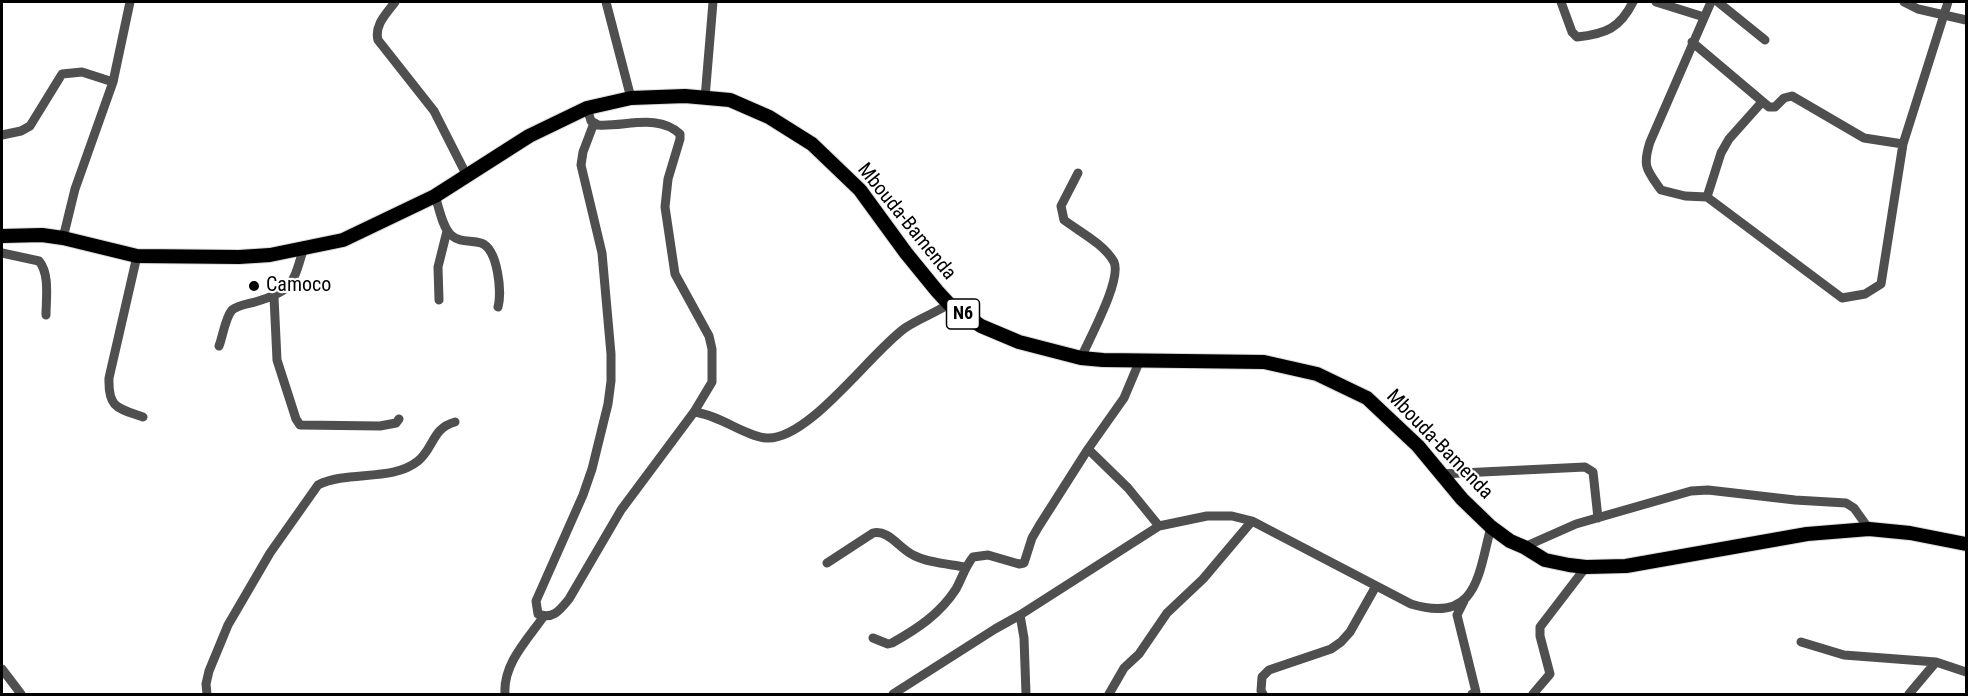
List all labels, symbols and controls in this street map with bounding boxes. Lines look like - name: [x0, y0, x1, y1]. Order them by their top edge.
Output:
- street label: Mbouda-Bamenda: [852, 159, 960, 285]
- place label: Camoco: [266, 274, 331, 298]
- marker: Camoco: [247, 279, 261, 293]
- road number: N6: [946, 299, 980, 329]
- street label: Mbouda-Bamenda: [1381, 385, 1497, 505]

